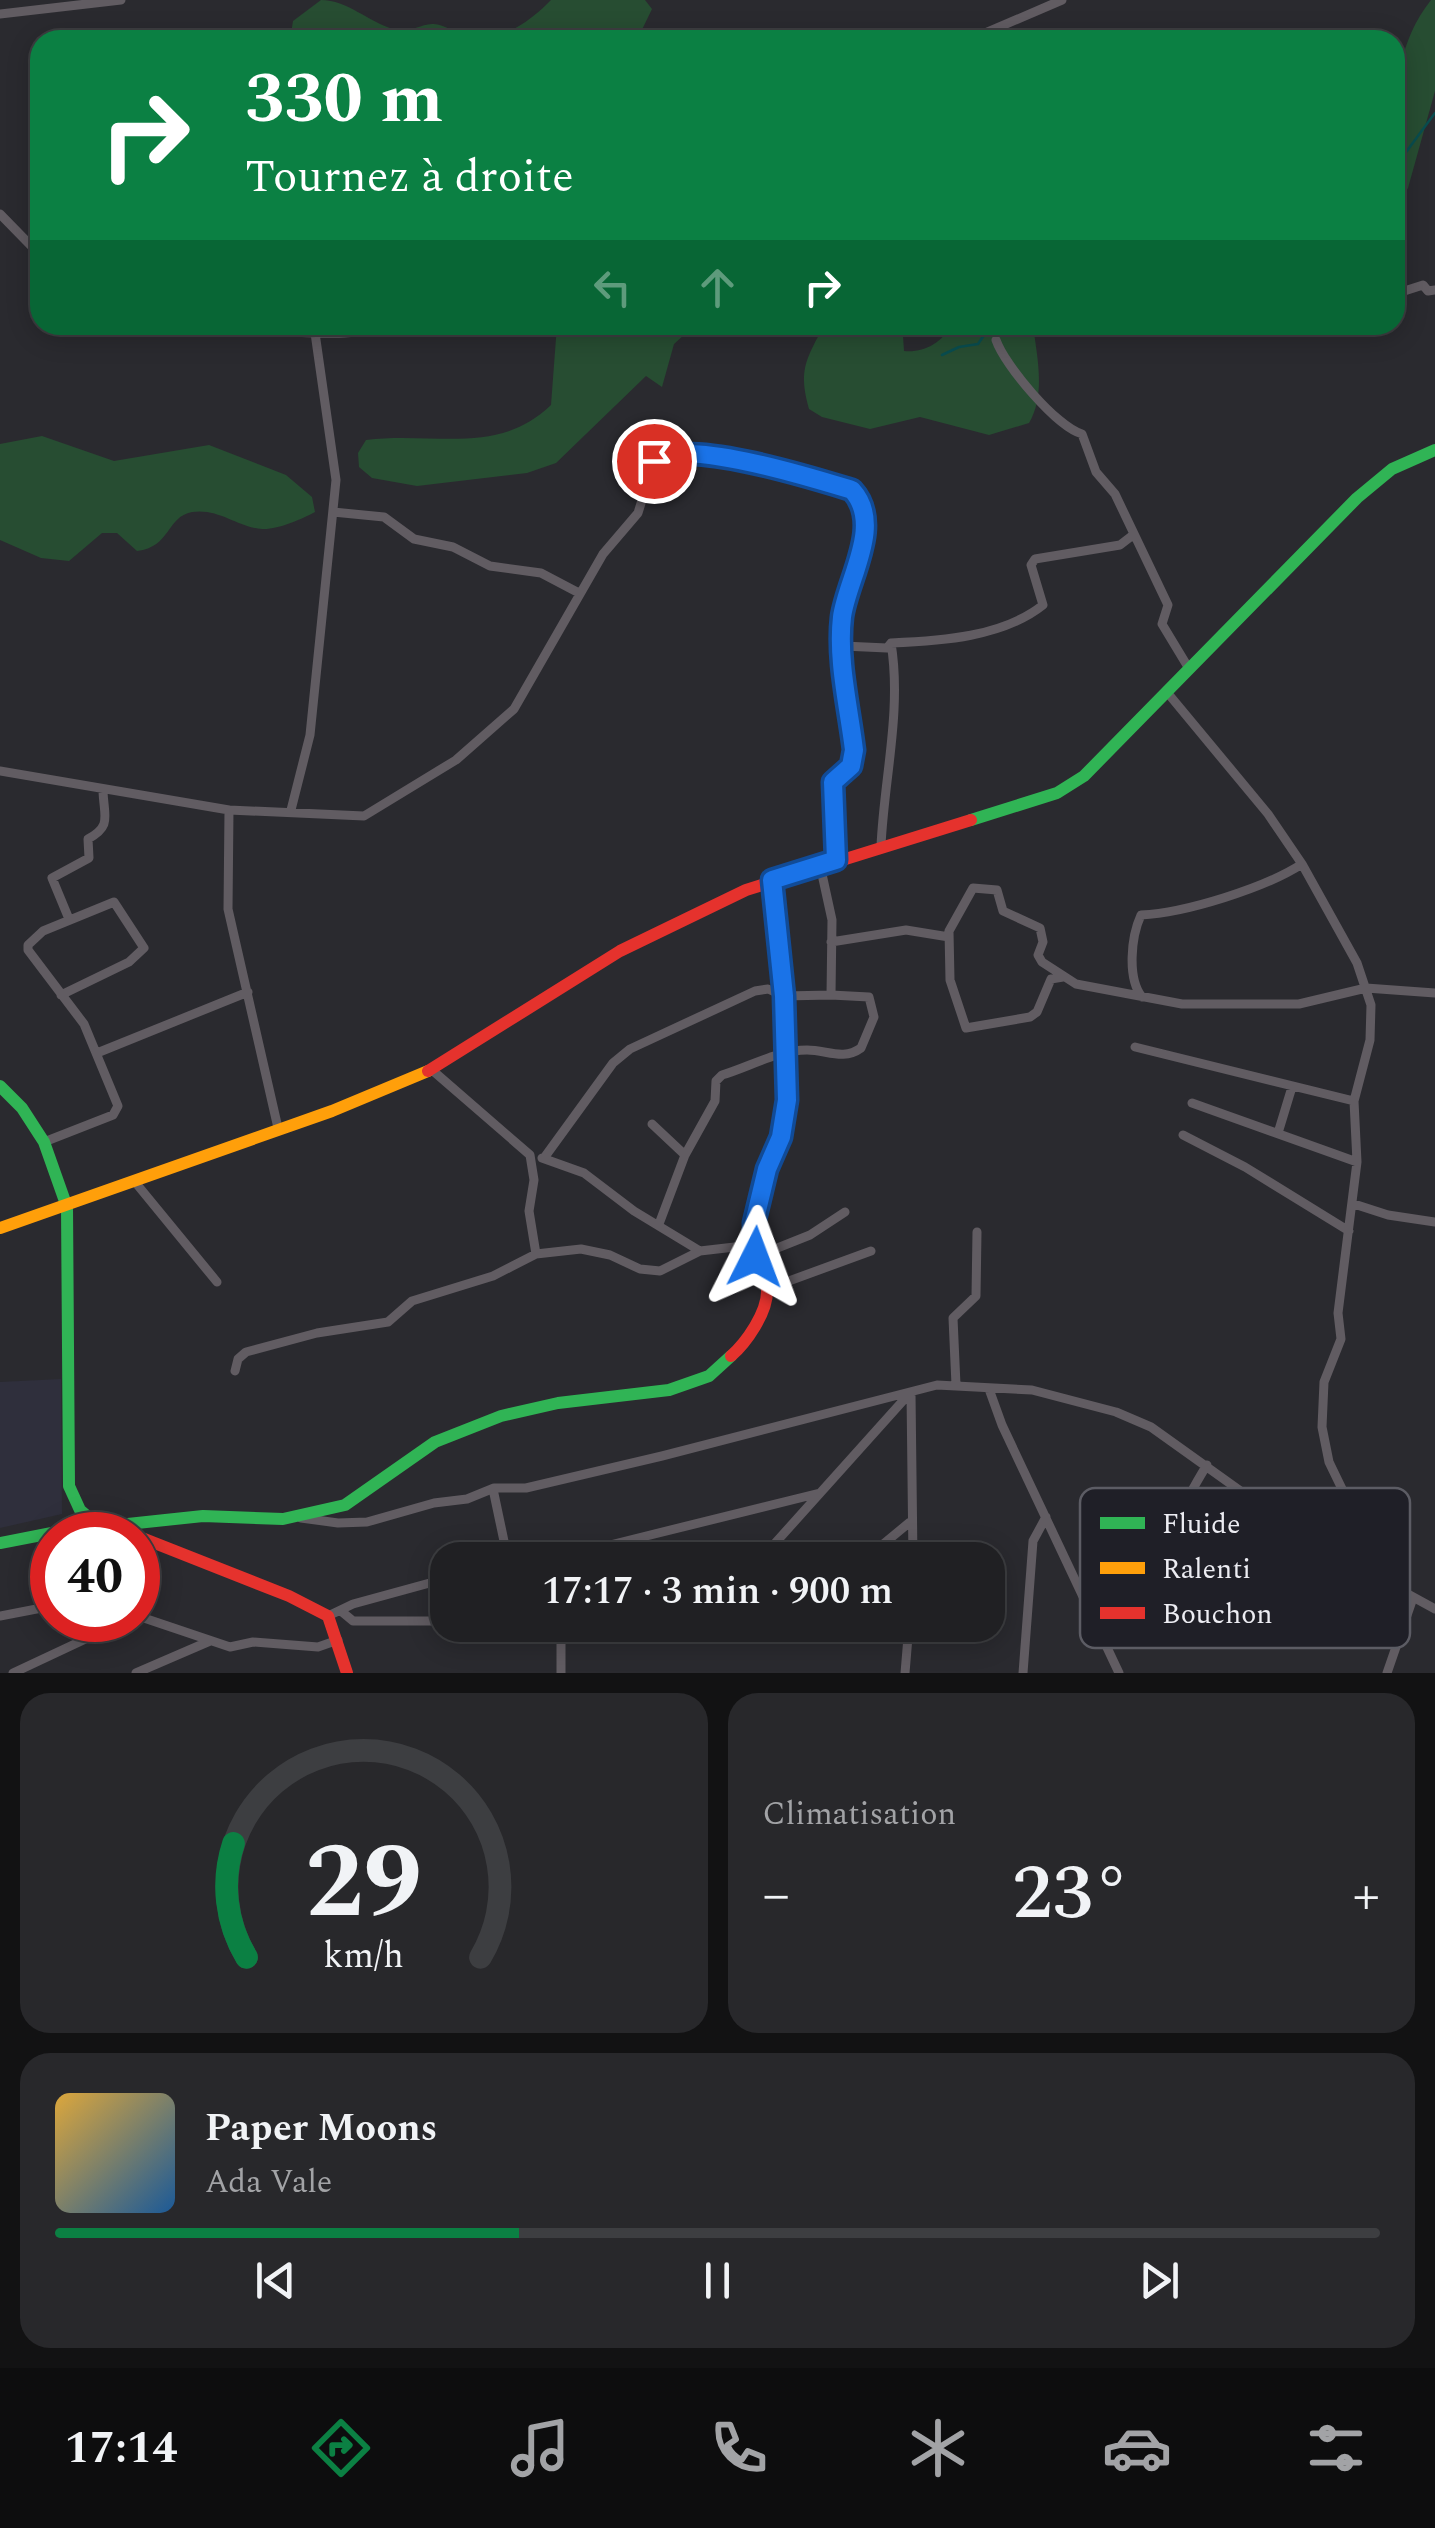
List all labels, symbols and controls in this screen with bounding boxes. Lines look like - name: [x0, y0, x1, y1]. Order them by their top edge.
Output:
- text: 330 m: [245, 47, 443, 153]
- icon: right: [80, 70, 210, 200]
- text: Tournez à droite: [245, 143, 574, 212]
- icon: left: [585, 260, 640, 315]
- icon: ahead: [690, 260, 745, 315]
- icon: right: [795, 260, 850, 315]
- pin: [612, 419, 697, 504]
- icon: arrive: [627, 434, 682, 489]
- position arrow: [703, 1205, 807, 1309]
- legend: [1080, 1488, 1410, 1648]
- text: Fluide: [1162, 1503, 1241, 1546]
- speed limit sign: 40: [30, 1512, 160, 1642]
- text: Ralenti: [1162, 1548, 1251, 1591]
- text: 17:17 · 3 min · 900 m: [542, 1563, 893, 1621]
- text: Bouchon: [1162, 1593, 1273, 1636]
- text: Climatisation: [763, 1790, 956, 1839]
- text: 29: [305, 1805, 422, 1963]
- text: 23°: [1012, 1838, 1130, 1952]
- text: −: [763, 1854, 790, 1937]
- text: +: [1352, 1854, 1380, 1937]
- text: km/h: [324, 1929, 404, 1984]
- text: Paper Moons: [205, 2100, 437, 2158]
- text: Ada Vale: [205, 2158, 332, 2207]
- icon: previous: [248, 2253, 303, 2308]
- icon: pause: [690, 2253, 745, 2308]
- icon: next: [1132, 2253, 1187, 2308]
- icon: directions: [306, 2413, 376, 2483]
- icon: music: [505, 2413, 575, 2483]
- icon: phone: [704, 2413, 774, 2483]
- icon: climate: [903, 2413, 973, 2483]
- icon: car: [1102, 2413, 1172, 2483]
- icon: filters: [1301, 2413, 1371, 2483]
- text: 17:14: [64, 2414, 177, 2483]

